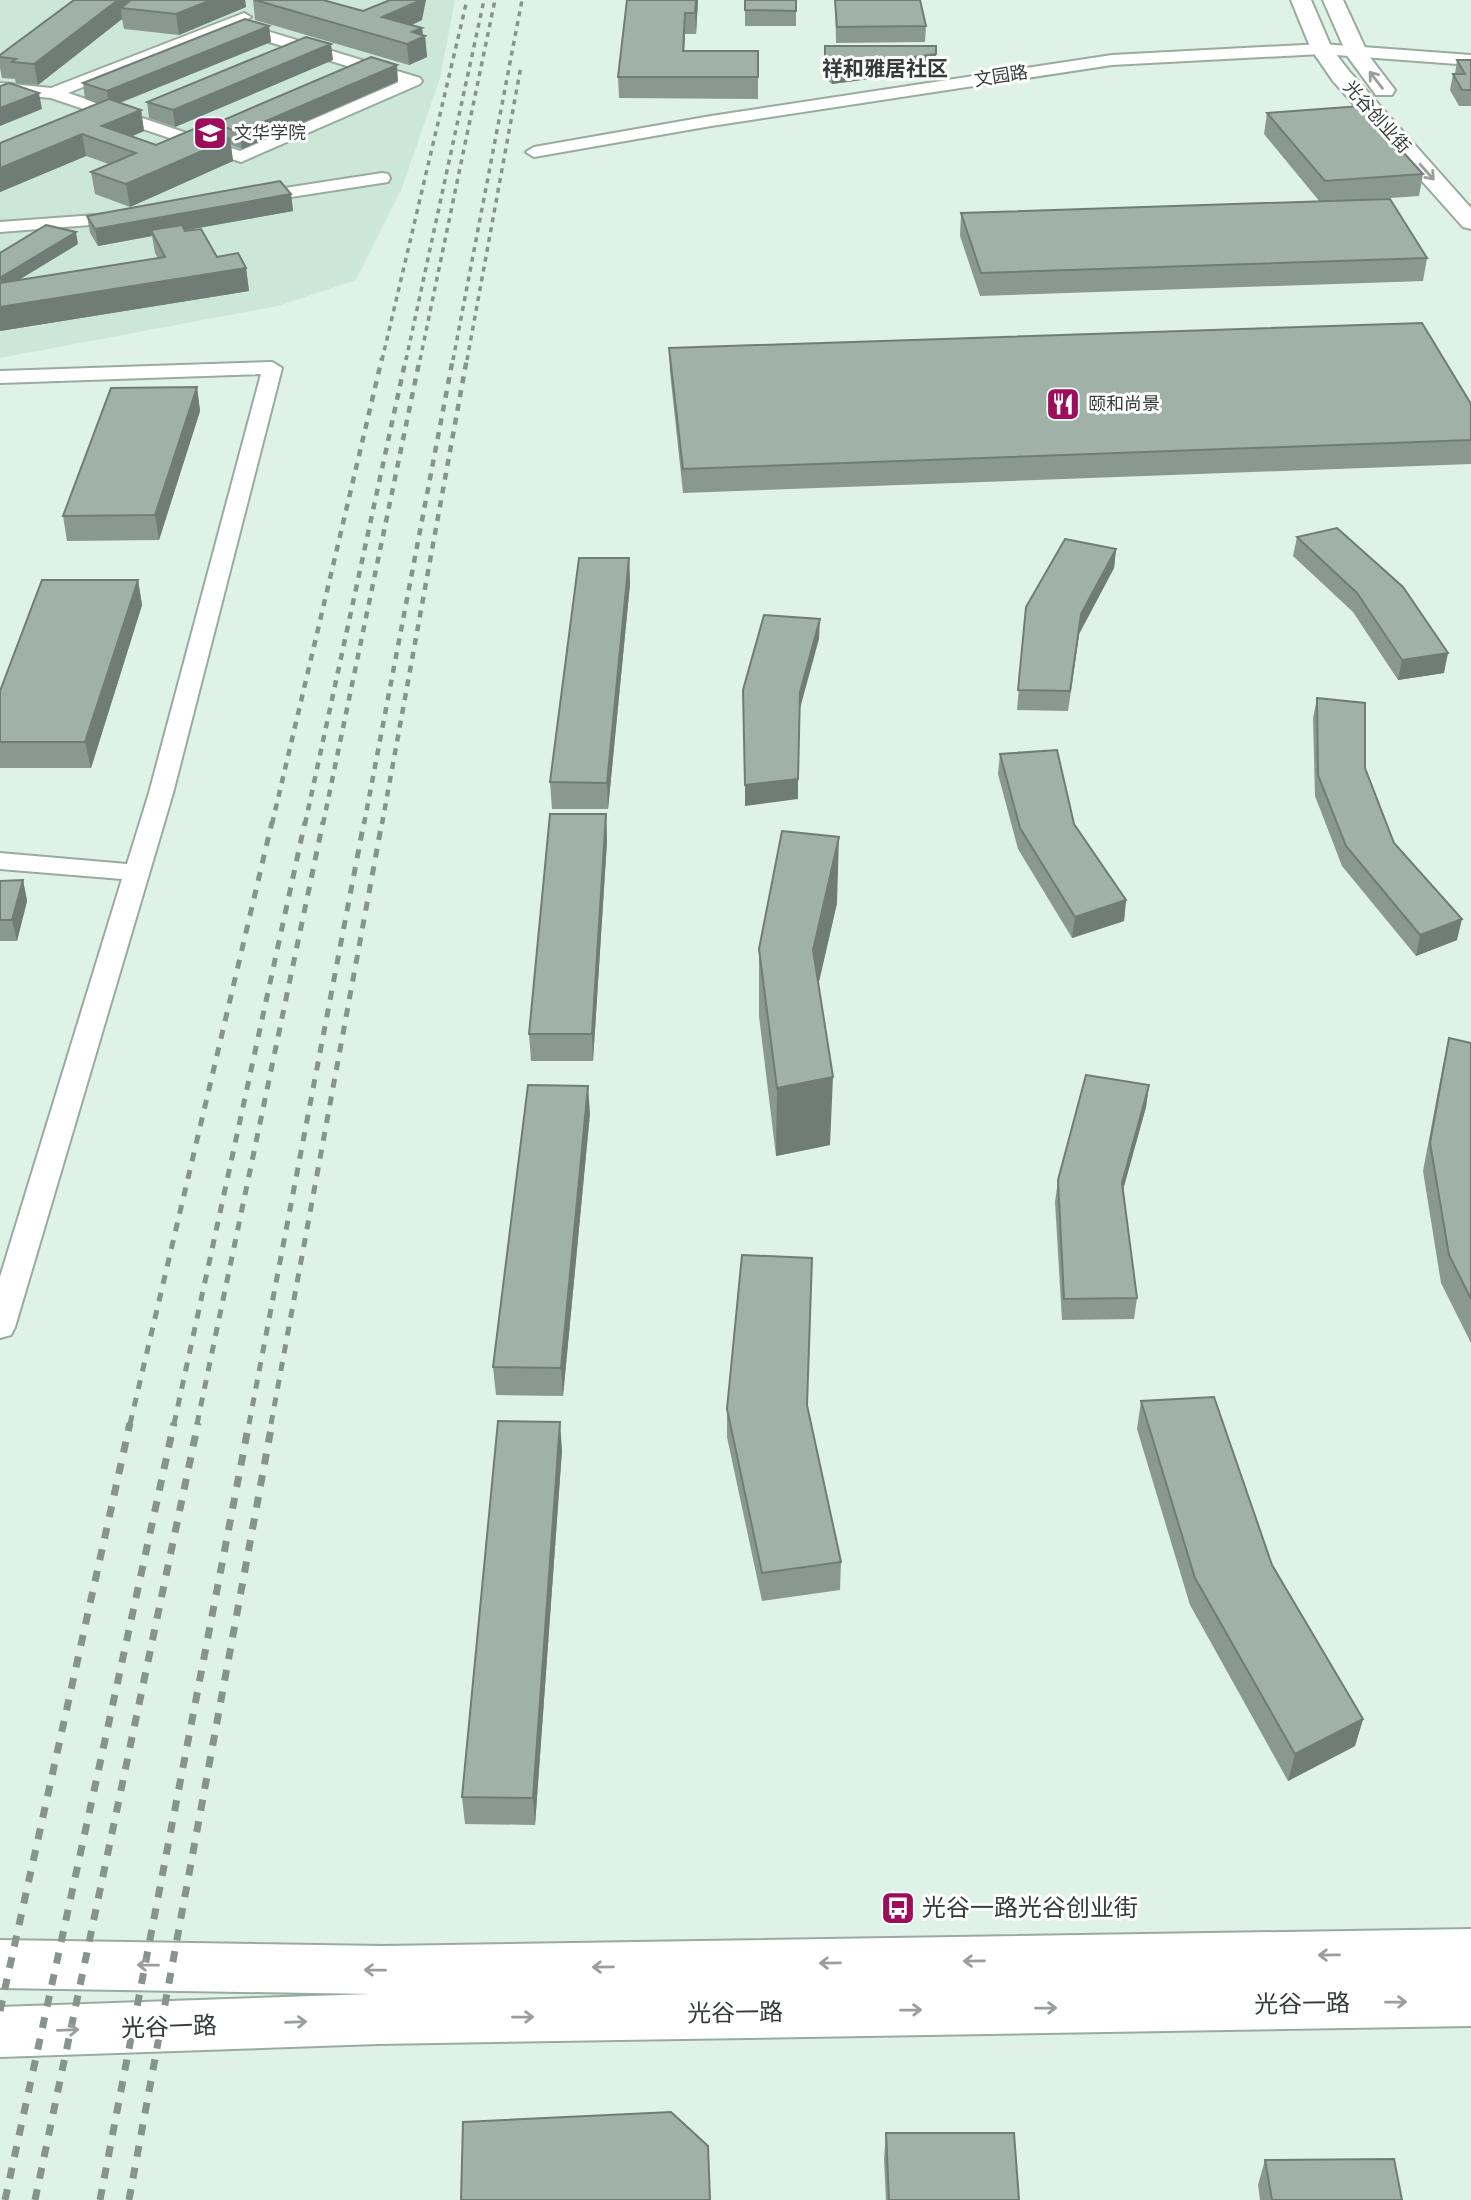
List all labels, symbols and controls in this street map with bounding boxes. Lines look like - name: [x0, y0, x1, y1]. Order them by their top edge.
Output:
- district label: 祥和雅居社区: [822, 56, 948, 81]
- street label: 文园路: [973, 61, 1029, 91]
- one-way arrow: [1368, 71, 1383, 89]
- street label: 光谷创业街: [1339, 76, 1415, 158]
- school or university icon: 文华学院: [191, 114, 229, 152]
- place label: 文华学院: [234, 122, 306, 144]
- one-way arrow: [1419, 163, 1435, 181]
- restaurant icon: 颐和尚景: [1044, 385, 1082, 423]
- place label: 颐和尚景: [1088, 393, 1160, 415]
- bus stop icon: 光谷一路光谷创业街: [879, 1889, 917, 1927]
- place label: 光谷一路光谷创业街: [922, 1894, 1138, 1922]
- one-way arrow: [1318, 1948, 1341, 1962]
- one-way arrow: [963, 1954, 986, 1967]
- one-way arrow: [819, 1956, 842, 1970]
- one-way arrow: [137, 1958, 160, 1972]
- one-way arrow: [592, 1960, 615, 1973]
- one-way arrow: [364, 1963, 387, 1977]
- street label: 光谷一路: [1254, 1989, 1350, 2019]
- one-way arrow: [1385, 1995, 1408, 2009]
- street label: 光谷一路: [687, 1998, 783, 2028]
- one-way arrow: [1035, 2001, 1058, 2015]
- one-way arrow: [900, 2003, 923, 2017]
- one-way arrow: [511, 2010, 534, 2023]
- street label: 光谷一路: [121, 2011, 217, 2043]
- one-way arrow: [284, 2016, 307, 2029]
- one-way arrow: [56, 2023, 79, 2037]

